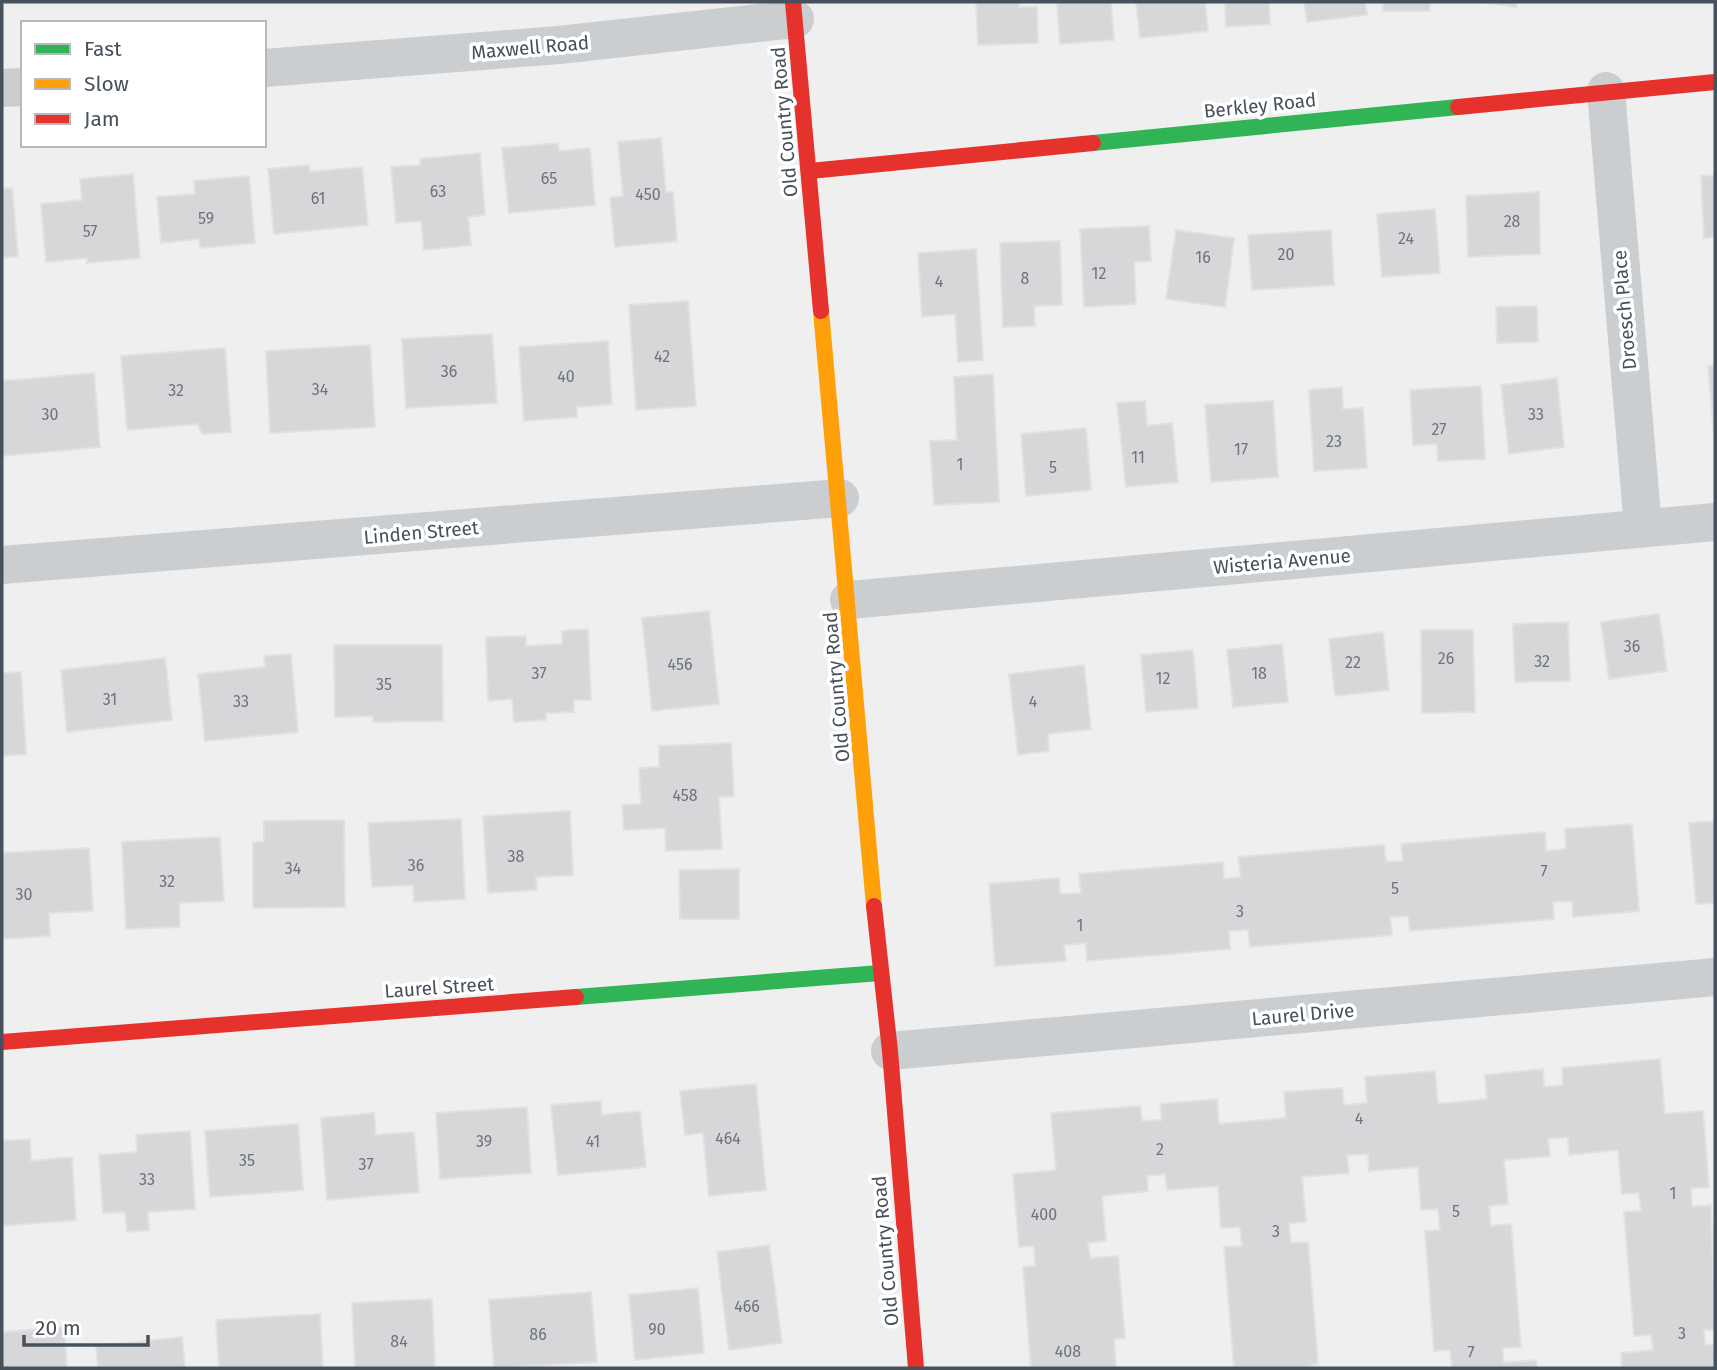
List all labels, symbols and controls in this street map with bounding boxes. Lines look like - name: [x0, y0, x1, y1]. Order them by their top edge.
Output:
- legend: [21, 21, 266, 147]
- street label: Maxwell Road: [470, 31, 590, 64]
- text: Fast: [84, 36, 122, 62]
- street label: Old Country Road: [766, 46, 803, 198]
- text: Slow: [84, 71, 129, 97]
- street label: Berkley Road: [1203, 88, 1317, 123]
- text: Jam: [84, 106, 120, 132]
- house number: 65: [541, 169, 557, 188]
- house number: 63: [430, 182, 446, 201]
- house number: 450: [635, 185, 661, 204]
- house number: 61: [311, 189, 325, 208]
- house number: 59: [198, 209, 214, 228]
- house number: 28: [1504, 212, 1521, 231]
- house number: 57: [83, 222, 97, 241]
- house number: 24: [1398, 229, 1414, 248]
- house number: 20: [1278, 245, 1294, 264]
- house number: 16: [1195, 248, 1211, 267]
- street label: Droesch Place: [1608, 249, 1641, 371]
- house number: 12: [1092, 264, 1106, 283]
- house number: 8: [1021, 269, 1030, 288]
- house number: 4: [935, 272, 944, 291]
- house number: 42: [654, 347, 670, 366]
- house number: 36: [441, 362, 457, 381]
- house number: 40: [557, 367, 575, 386]
- house number: 34: [312, 380, 329, 399]
- house number: 32: [168, 381, 184, 400]
- house number: 30: [42, 405, 59, 424]
- house number: 33: [1528, 405, 1544, 424]
- house number: 27: [1432, 420, 1446, 439]
- house number: 23: [1326, 432, 1342, 451]
- house number: 17: [1234, 440, 1248, 459]
- house number: 11: [1131, 448, 1145, 467]
- house number: 1: [957, 455, 963, 474]
- house number: 5: [1049, 458, 1057, 477]
- street label: Linden Street: [363, 516, 480, 549]
- street label: Wisteria Avenue: [1212, 544, 1352, 579]
- street label: Old Country Road: [818, 611, 855, 763]
- house number: 36: [1624, 637, 1640, 656]
- house number: 26: [1438, 649, 1454, 668]
- house number: 32: [1534, 652, 1550, 671]
- house number: 22: [1345, 653, 1361, 672]
- house number: 456: [668, 655, 692, 674]
- house number: 37: [531, 664, 547, 683]
- house number: 18: [1251, 664, 1267, 683]
- house number: 12: [1156, 669, 1170, 688]
- house number: 35: [376, 675, 392, 694]
- house number: 31: [103, 690, 117, 709]
- house number: 33: [233, 692, 249, 711]
- house number: 4: [1029, 692, 1038, 711]
- house number: 458: [672, 786, 698, 805]
- house number: 38: [508, 847, 525, 866]
- house number: 36: [408, 856, 424, 875]
- house number: 34: [285, 859, 302, 878]
- house number: 7: [1540, 862, 1548, 881]
- house number: 32: [159, 872, 175, 891]
- house number: 5: [1391, 879, 1399, 898]
- house number: 30: [16, 885, 33, 904]
- house number: 3: [1236, 902, 1244, 921]
- house number: 1: [1077, 916, 1083, 935]
- street label: Laurel Street: [383, 972, 495, 1003]
- street label: Laurel Drive: [1251, 999, 1355, 1030]
- house number: 4: [1355, 1109, 1364, 1128]
- house number: 464: [715, 1129, 741, 1148]
- house number: 39: [476, 1132, 492, 1151]
- house number: 41: [586, 1132, 600, 1151]
- house number: 2: [1156, 1140, 1164, 1159]
- house number: 35: [239, 1151, 255, 1170]
- house number: 37: [358, 1155, 374, 1174]
- house number: 33: [139, 1170, 155, 1189]
- street label: Old Country Road: [867, 1175, 904, 1327]
- house number: 1: [1670, 1184, 1676, 1203]
- house number: 5: [1452, 1202, 1460, 1221]
- house number: 400: [1031, 1205, 1057, 1224]
- house number: 3: [1272, 1222, 1280, 1241]
- house number: 466: [734, 1297, 760, 1316]
- scale bar: [24, 1304, 149, 1348]
- text: 20 m: [35, 1315, 81, 1341]
- house number: 90: [648, 1320, 666, 1339]
- house number: 3: [1678, 1324, 1686, 1343]
- house number: 86: [529, 1325, 547, 1344]
- house number: 84: [390, 1332, 408, 1351]
- house number: 408: [1055, 1342, 1081, 1361]
- house number: 7: [1467, 1343, 1475, 1362]

